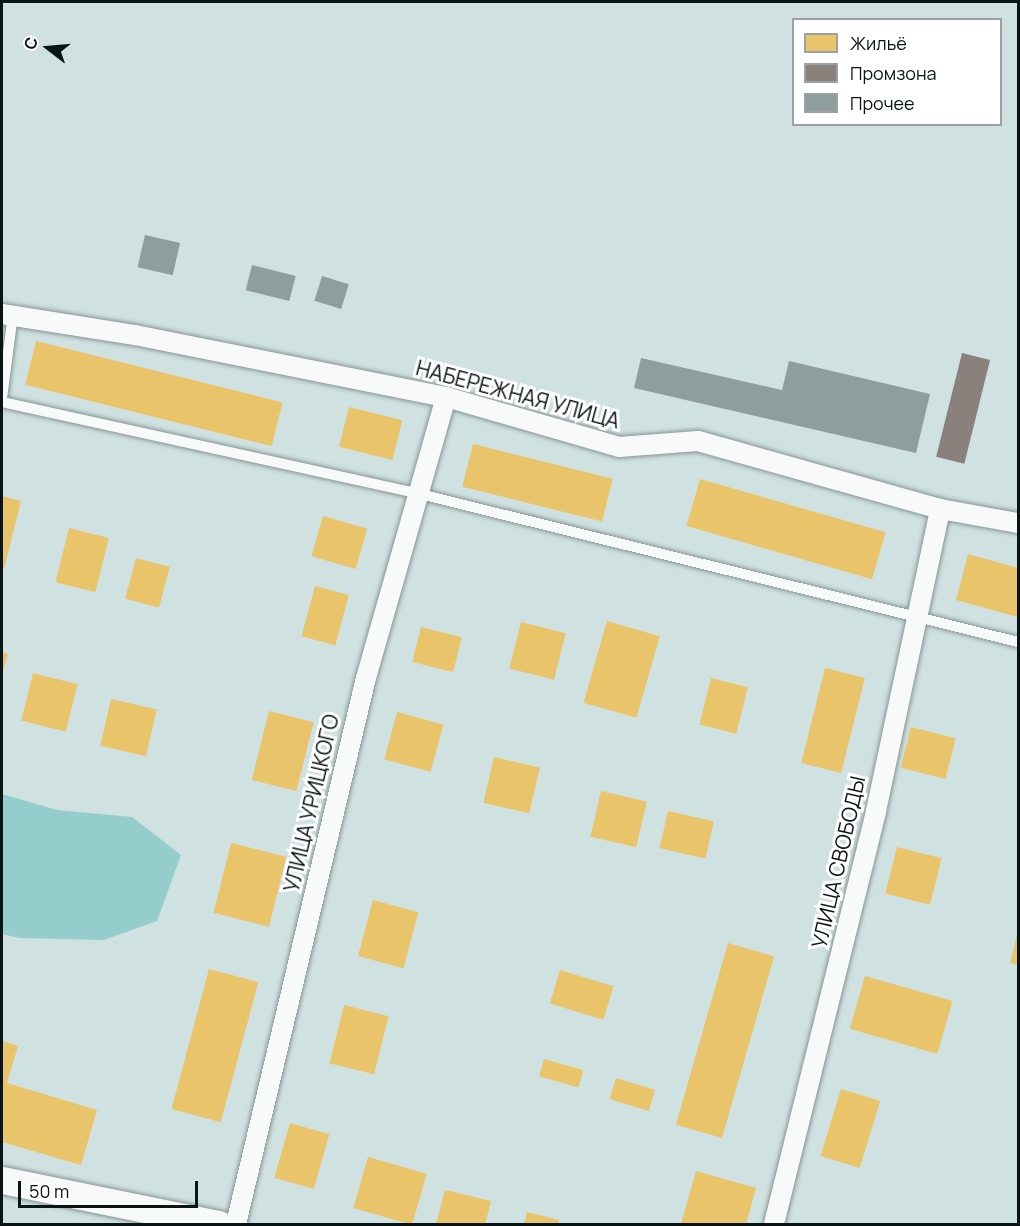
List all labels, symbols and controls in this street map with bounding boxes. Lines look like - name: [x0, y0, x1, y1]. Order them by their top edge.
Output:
- north arrow: [18, 18, 78, 78]
- legend: [792, 18, 1002, 126]
- text: Жильё: [850, 31, 907, 55]
- text: С: [18, 34, 43, 52]
- text: Промзона: [850, 61, 937, 85]
- text: Прочее: [850, 91, 915, 115]
- street label: НАБЕРЕЖНАЯ УЛИЦА: [413, 355, 623, 433]
- street label: УЛИЦА УРИЦКОГО: [278, 712, 344, 894]
- street label: УЛИЦА СВОБОДЫ: [806, 774, 870, 950]
- scale bar: [21, 1169, 201, 1207]
- text: 50 m: [29, 1179, 69, 1203]

